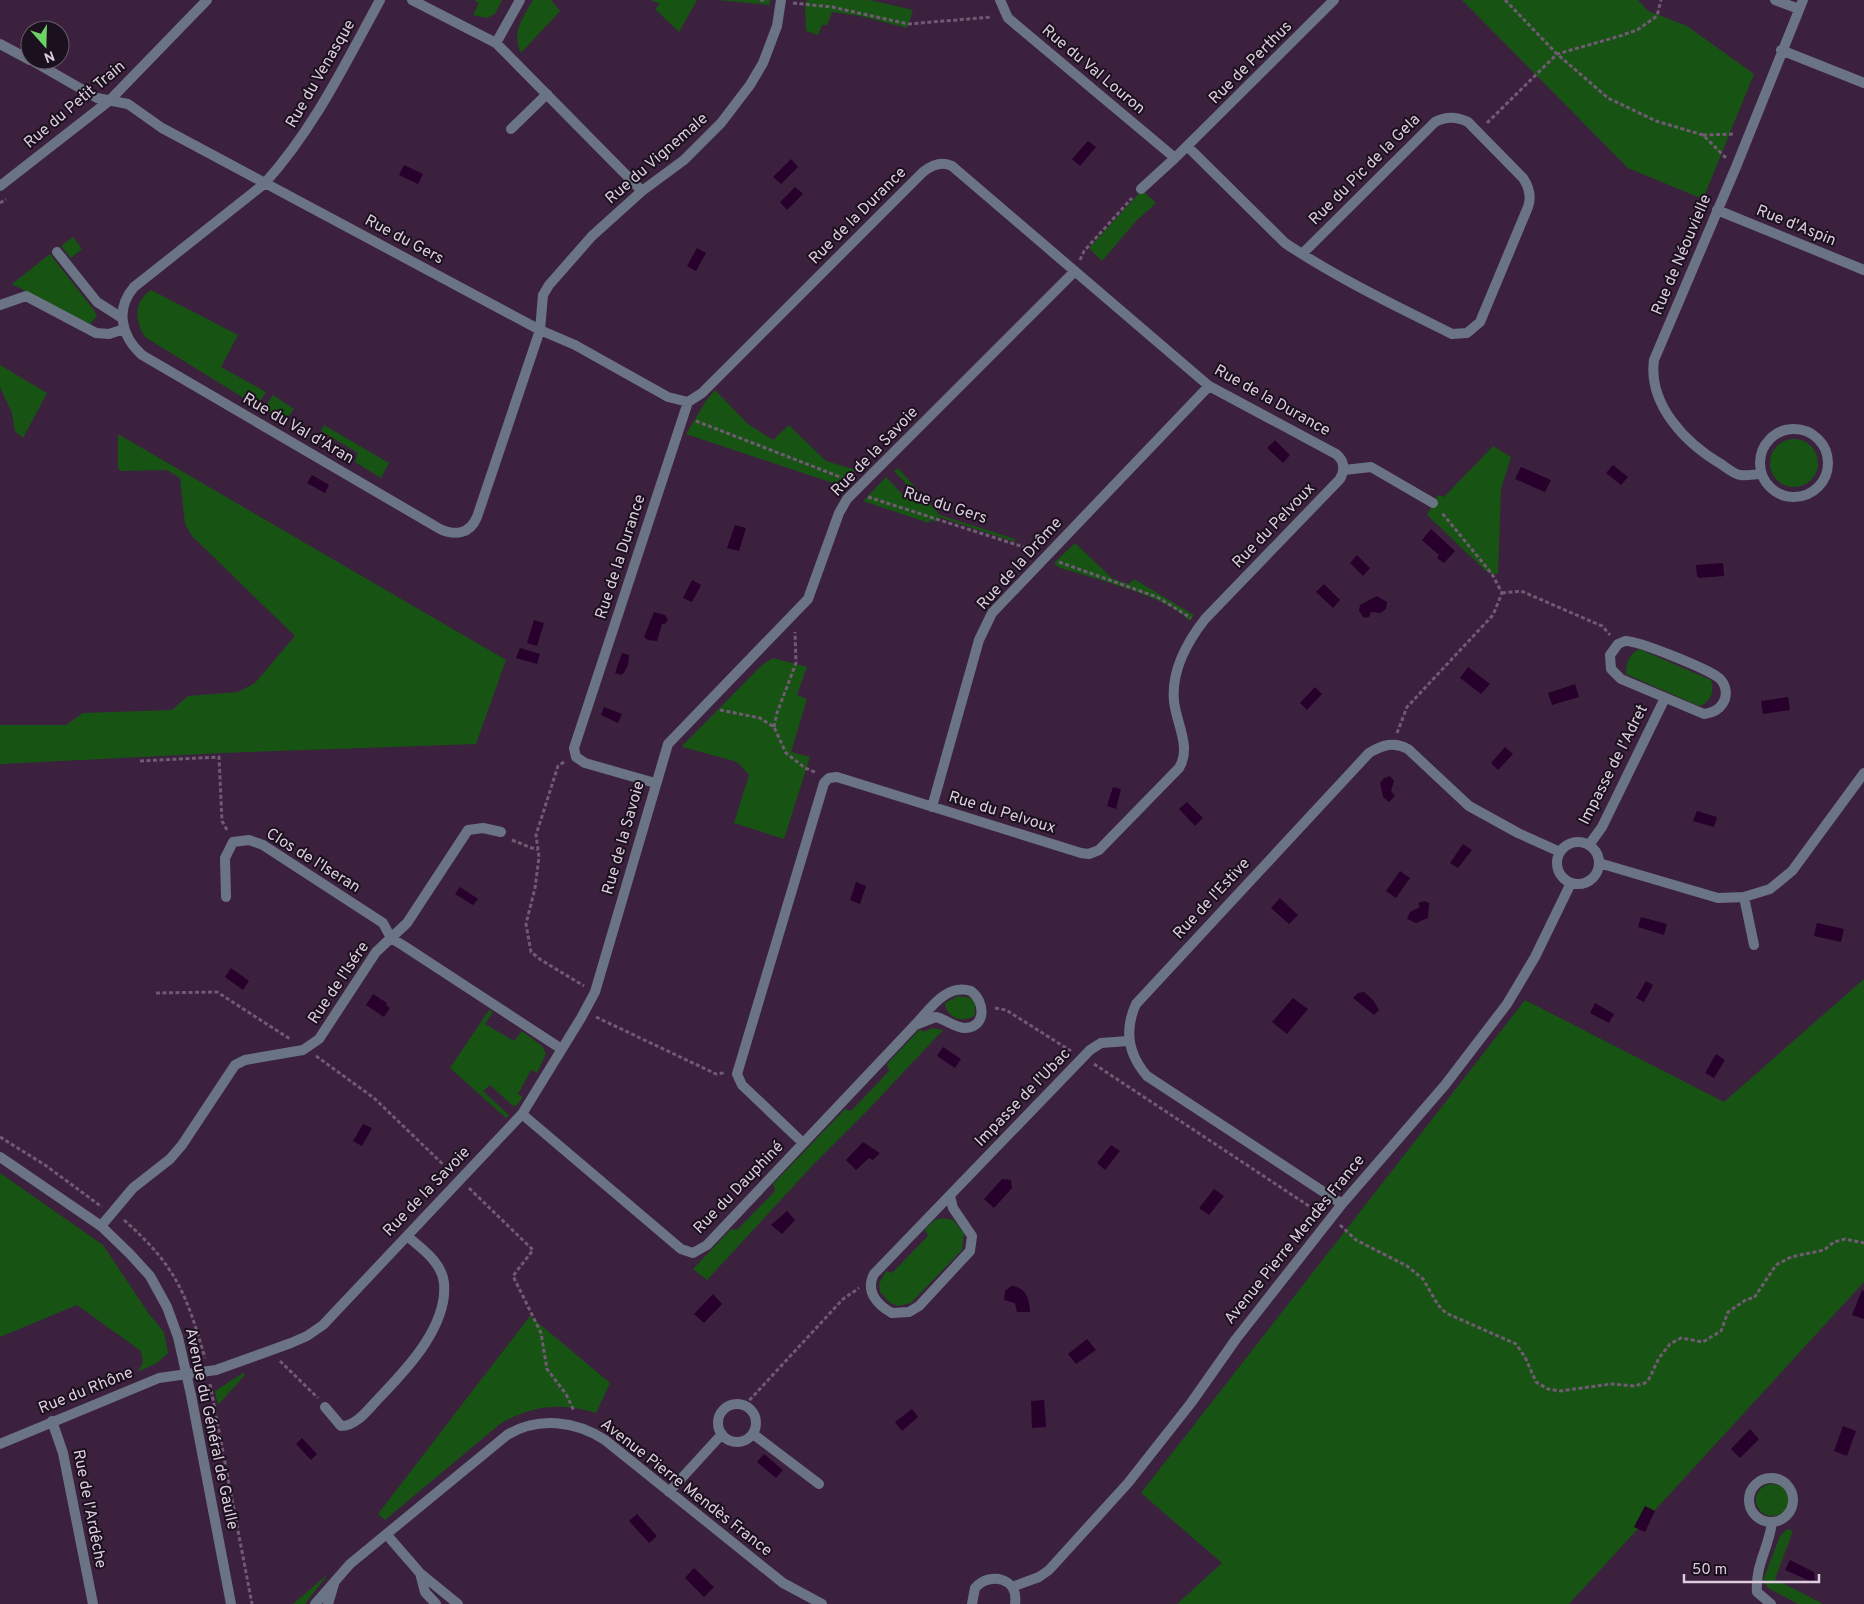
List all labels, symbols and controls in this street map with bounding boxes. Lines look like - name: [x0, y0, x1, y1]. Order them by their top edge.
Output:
- street label: Rue du Venasque: [282, 16, 360, 132]
- street label: Rue de Perthus: [1205, 17, 1297, 109]
- north arrow: [20, 20, 70, 70]
- street label: Rue du Val Louron: [1037, 21, 1149, 119]
- text: N: [41, 46, 57, 66]
- street label: Rue du Petit Train: [20, 57, 130, 153]
- street label: Rue du Vignemale: [602, 109, 712, 209]
- street label: Rue du Pic de la Gela: [1305, 110, 1425, 230]
- street label: Rue de la Durance: [805, 163, 911, 269]
- street label: Rue de Néouvielle: [1648, 192, 1716, 318]
- street label: Rue d'Aspin: [1753, 201, 1839, 251]
- street label: Rue du Gers: [361, 211, 447, 269]
- street label: Rue de la Durance: [1210, 361, 1334, 441]
- street label: Rue du Val d'Aran: [239, 389, 357, 469]
- street label: Rue de la Savoie: [827, 403, 923, 501]
- street label: Rue du Pelvoux: [1228, 479, 1320, 573]
- street label: Rue du Gers: [901, 483, 989, 529]
- street label: Rue de la Durance: [591, 492, 651, 622]
- street label: Rue de la Drôme: [973, 513, 1067, 615]
- street label: Impasse de l'Adret: [1575, 702, 1653, 828]
- street label: Rue de la Savoie: [598, 779, 650, 897]
- street label: Rue du Pelvoux: [946, 787, 1058, 839]
- street label: Clos de l'Iseran: [262, 824, 364, 898]
- street label: Rue de l'Estive: [1169, 854, 1255, 944]
- street label: Rue de l'Isére: [304, 938, 374, 1028]
- street label: Impasse de l'Ubac: [971, 1045, 1075, 1151]
- street label: Rue du Dauphiné: [690, 1137, 788, 1239]
- street label: Rue de la Savoie: [379, 1143, 475, 1241]
- street label: Avenue Pierre Mendès France: [1220, 1151, 1370, 1329]
- street label: Avenue du Général de Gaulle: [180, 1326, 242, 1532]
- street label: Rue du Rhône: [36, 1363, 136, 1419]
- street label: Avenue Pierre Mendès France: [596, 1415, 776, 1561]
- street label: Rue de l'Ardêche: [68, 1448, 110, 1570]
- scale bar: [1684, 1552, 1819, 1584]
- text: 50 m: [1692, 1561, 1727, 1580]

